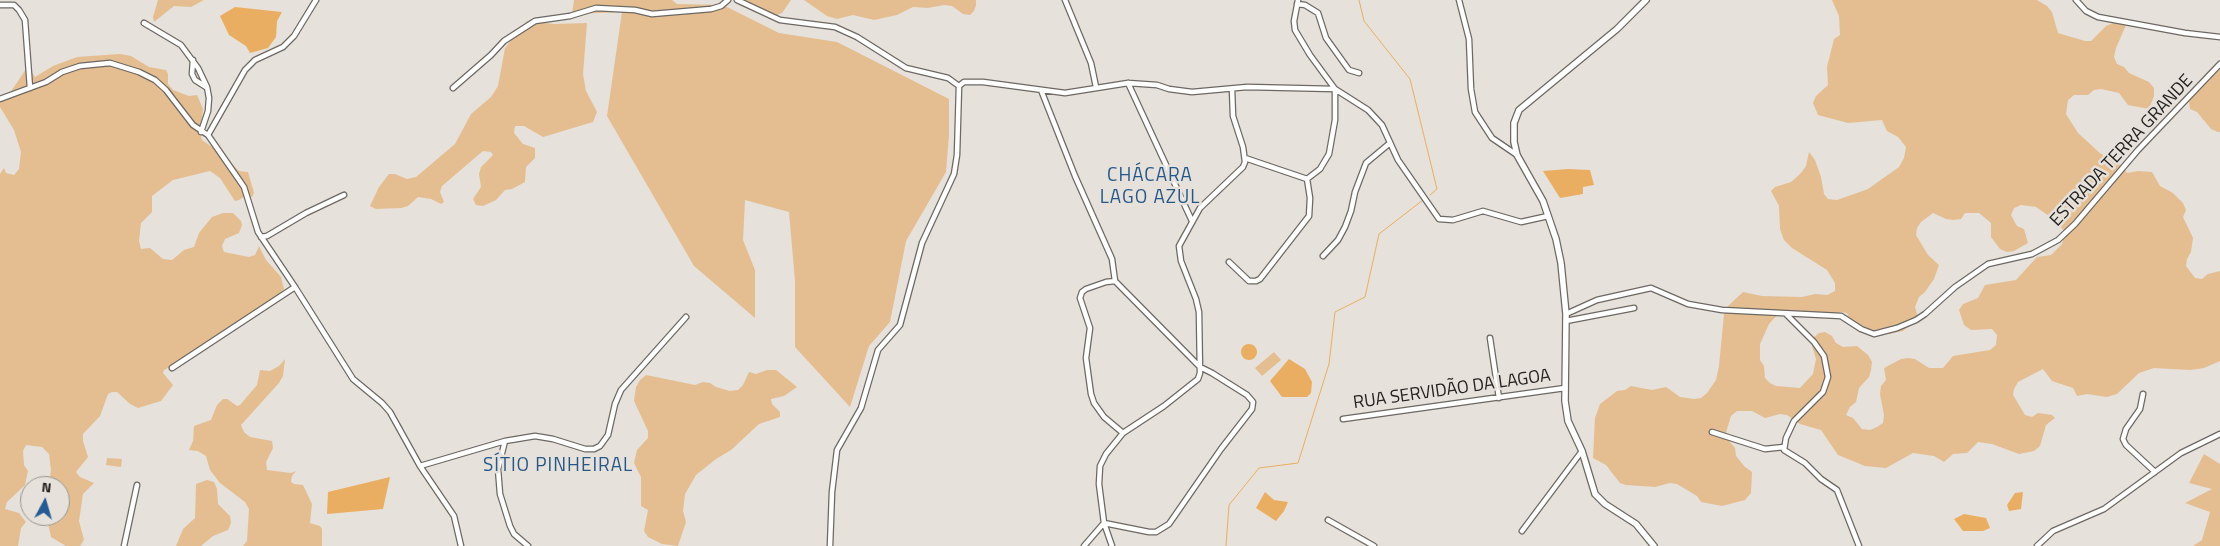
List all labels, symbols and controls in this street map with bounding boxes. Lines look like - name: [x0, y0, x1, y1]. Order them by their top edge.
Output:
- street label: ESTRADA TERRA GRANDE: [2046, 71, 2198, 231]
- district label: CHÁCARA LAGO AZUL: [1099, 165, 1201, 209]
- street label: RUA SERVIDÃO DA LAGOA: [1352, 365, 1552, 415]
- district label: SÍTIO PINHEIRAL: [481, 455, 635, 477]
- north arrow: [20, 476, 70, 526]
- text: N: [41, 476, 52, 498]

